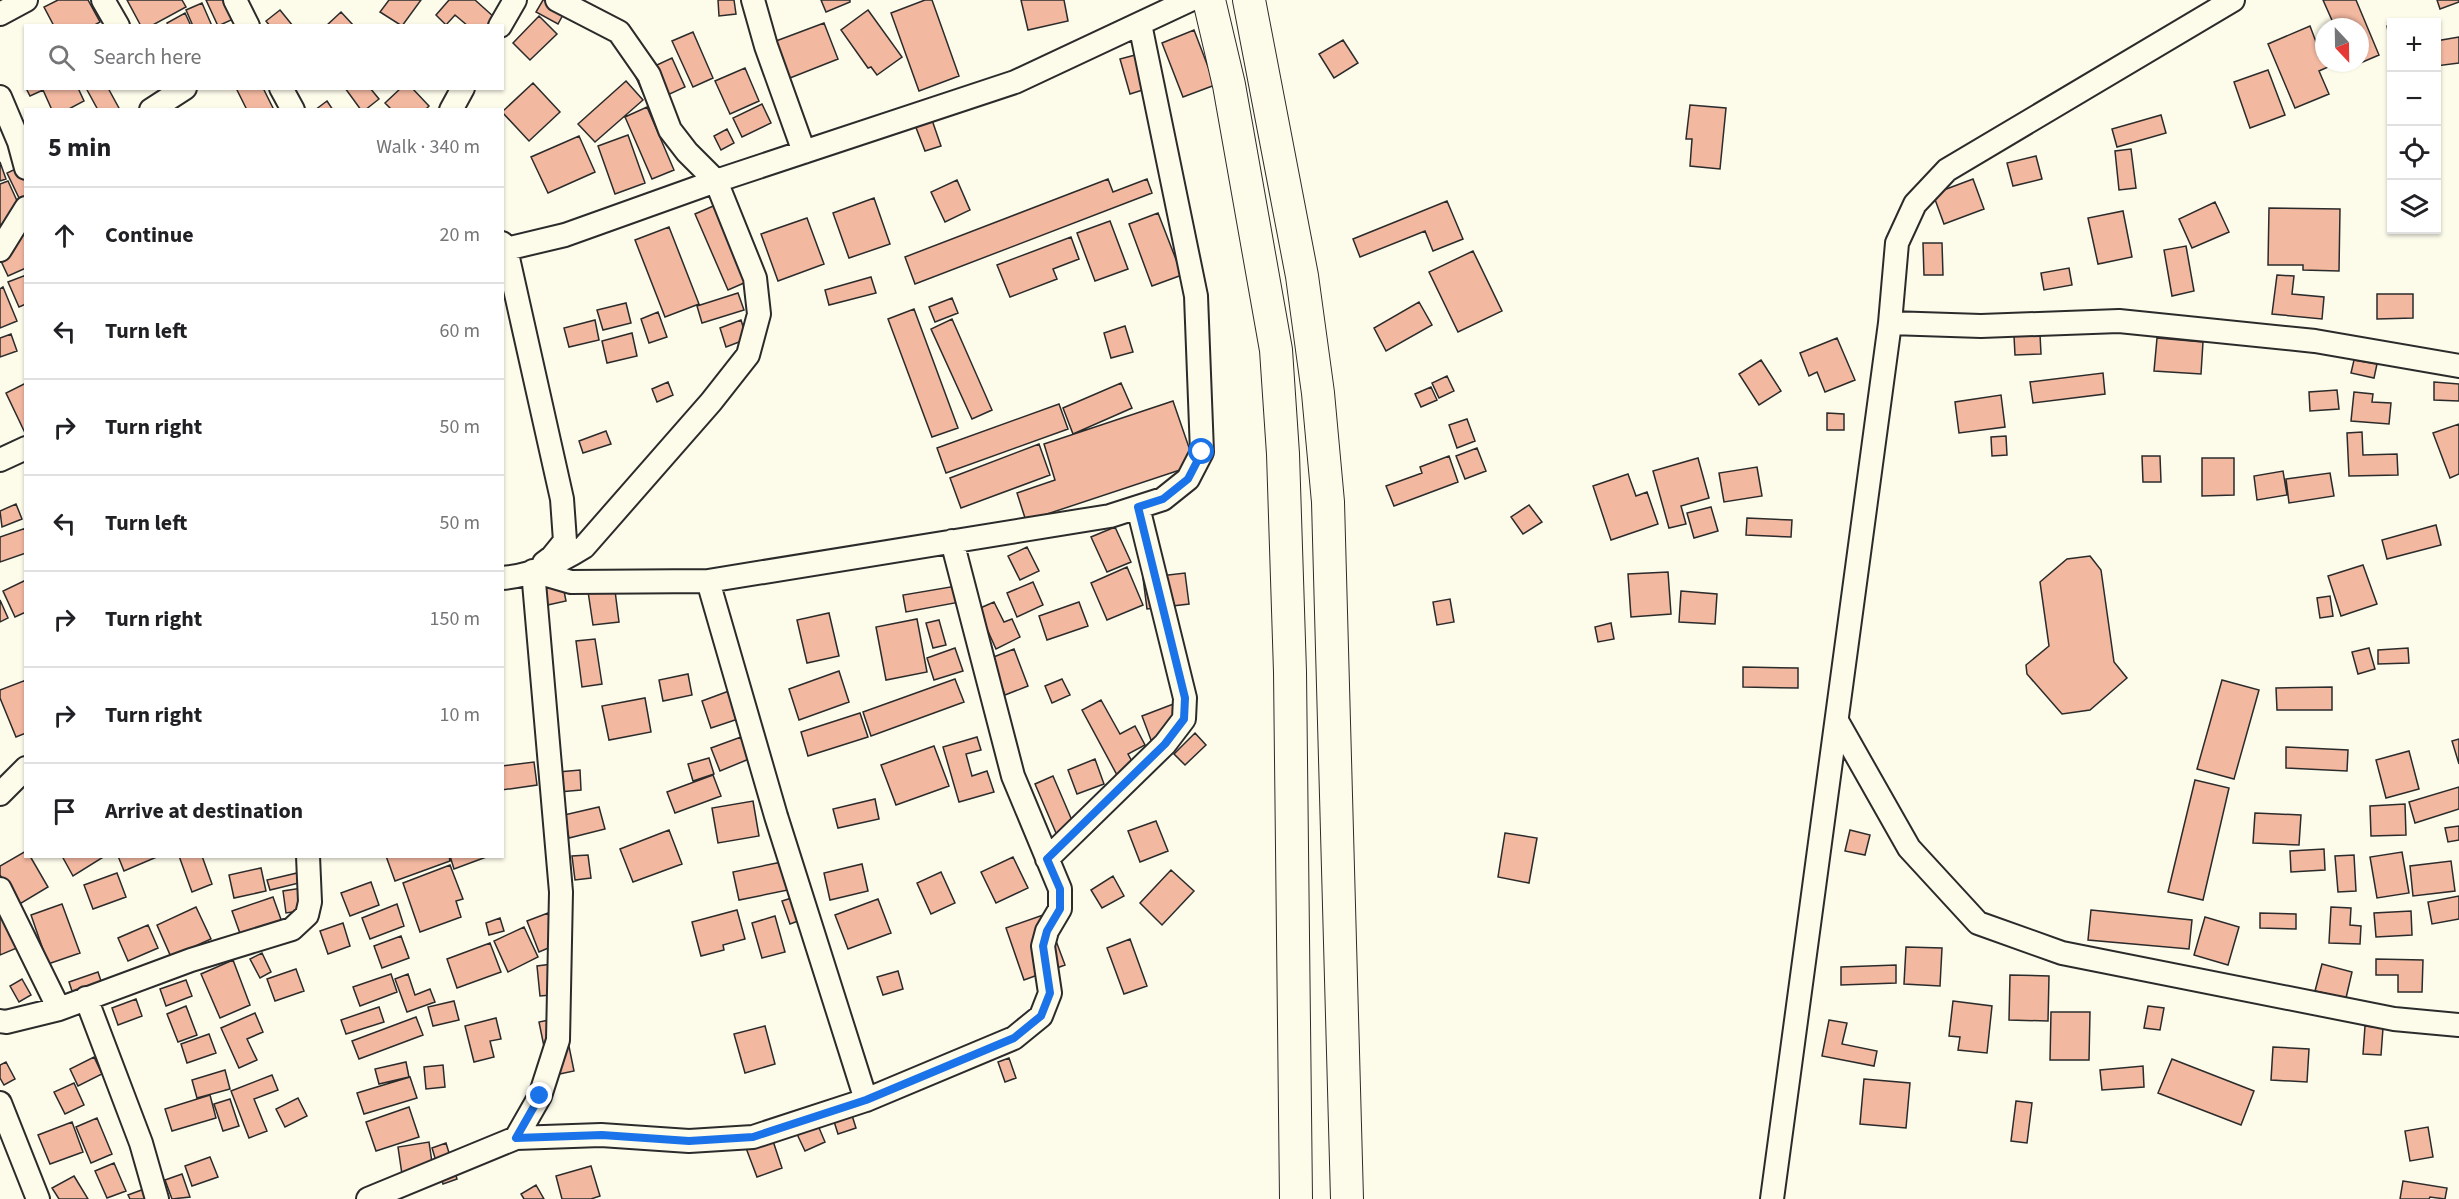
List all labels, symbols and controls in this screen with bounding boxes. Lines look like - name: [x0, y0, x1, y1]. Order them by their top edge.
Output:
- north arrow: [2315, 18, 2369, 72]
- map controls: [2387, 18, 2441, 234]
- button: +: [2387, 18, 2441, 72]
- search box: [24, 24, 504, 90]
- icon: search: [45, 41, 78, 74]
- text: Search here: [93, 41, 201, 73]
- button: −: [2387, 72, 2441, 126]
- button: locate: [2387, 126, 2441, 180]
- text: 5 min: [48, 129, 111, 166]
- text: Walk · 340 m: [376, 133, 480, 161]
- button: layers: [2387, 180, 2441, 234]
- icon: ahead: [48, 219, 81, 252]
- text: Continue: [105, 219, 194, 251]
- text: 20 m: [440, 221, 480, 249]
- icon: left: [48, 315, 81, 348]
- text: Turn left: [105, 315, 187, 347]
- text: 60 m: [440, 317, 480, 345]
- icon: right: [48, 411, 81, 444]
- text: Turn right: [105, 411, 202, 443]
- text: 50 m: [440, 413, 480, 441]
- route start: [1188, 438, 1214, 464]
- icon: left: [48, 507, 81, 540]
- text: Turn left: [105, 507, 187, 539]
- text: 50 m: [440, 509, 480, 537]
- icon: right: [48, 603, 81, 636]
- text: Turn right: [105, 603, 202, 635]
- text: 150 m: [430, 605, 480, 633]
- icon: right: [48, 699, 81, 732]
- text: Turn right: [105, 699, 202, 731]
- text: 10 m: [440, 701, 480, 729]
- icon: arrive: [48, 795, 81, 828]
- text: Arrive at destination: [105, 795, 303, 827]
- route end: [526, 1082, 552, 1108]

